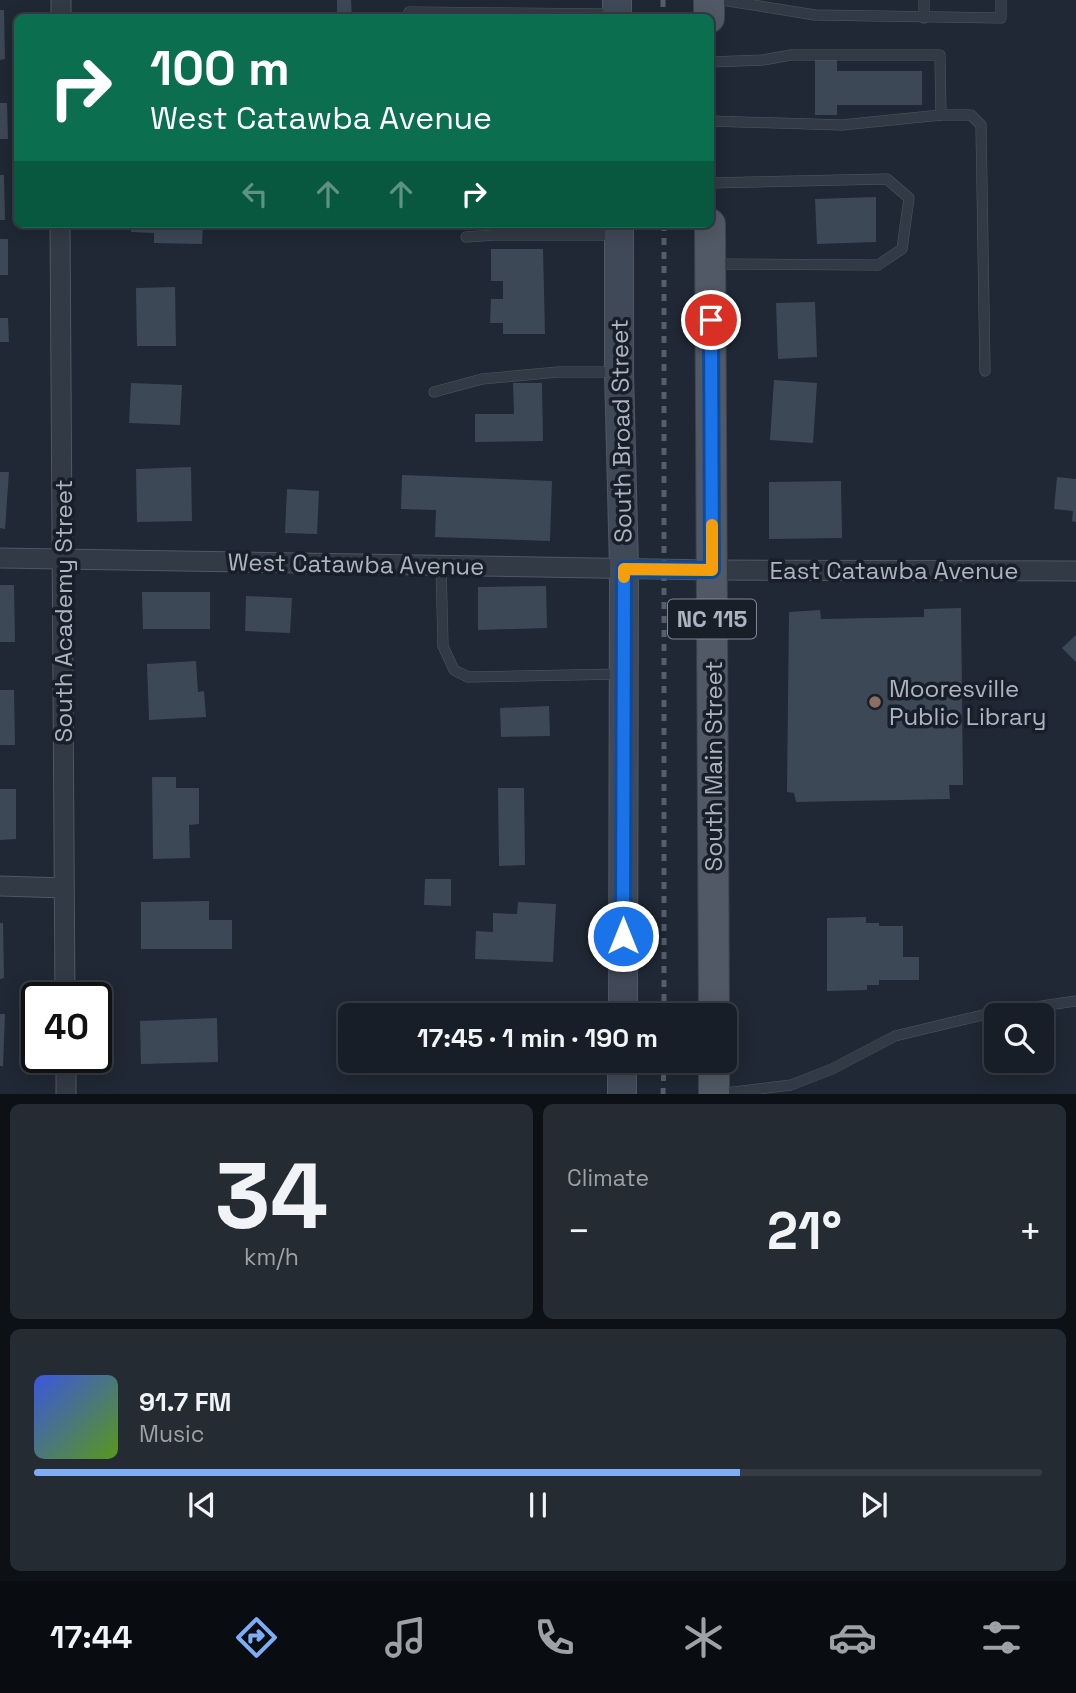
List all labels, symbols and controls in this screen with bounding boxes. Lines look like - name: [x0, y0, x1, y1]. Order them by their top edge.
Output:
- text: 100 m: [150, 37, 290, 99]
- icon: right: [35, 42, 126, 133]
- text: West Catawba Avenue: [150, 98, 492, 138]
- icon: left: [236, 175, 274, 213]
- icon: ahead: [309, 175, 347, 213]
- icon: ahead: [382, 175, 420, 213]
- icon: right: [455, 175, 493, 213]
- pin: [681, 290, 741, 350]
- icon: arrive: [692, 301, 730, 339]
- street label: South Broad Street: [604, 319, 638, 543]
- street label: South Academy Street: [48, 479, 79, 743]
- street label: West Catawba Avenue: [227, 546, 485, 582]
- street label: East Catawba Avenue: [770, 555, 1018, 586]
- road number: NC 115: [668, 600, 756, 638]
- street label: South Main Street: [698, 661, 729, 871]
- place label: Mooresville Public Library: [889, 673, 1046, 732]
- marker: Mooresville Public Library: [867, 694, 883, 710]
- position arrow: [586, 899, 660, 973]
- speed limit sign: 40: [21, 982, 112, 1073]
- map controls: [984, 1003, 1054, 1073]
- button: search: [984, 1003, 1054, 1073]
- text: 17:45 · 1 min · 190 m: [417, 1021, 658, 1055]
- text: 34: [215, 1138, 328, 1255]
- text: Climate: [567, 1163, 649, 1193]
- text: 21°: [767, 1198, 842, 1264]
- text: −: [567, 1207, 591, 1255]
- text: +: [1018, 1207, 1042, 1255]
- text: km/h: [244, 1242, 299, 1272]
- text: 91.7 FM: [139, 1385, 232, 1419]
- text: Music: [139, 1419, 204, 1449]
- icon: previous: [183, 1486, 221, 1524]
- icon: pause: [519, 1486, 557, 1524]
- icon: next: [855, 1486, 893, 1524]
- icon: directions: [232, 1613, 281, 1662]
- icon: music: [381, 1613, 430, 1662]
- icon: phone: [530, 1613, 579, 1662]
- icon: climate: [679, 1613, 728, 1662]
- icon: car: [828, 1613, 877, 1662]
- icon: filters: [977, 1613, 1026, 1662]
- text: 17:44: [50, 1617, 132, 1657]

